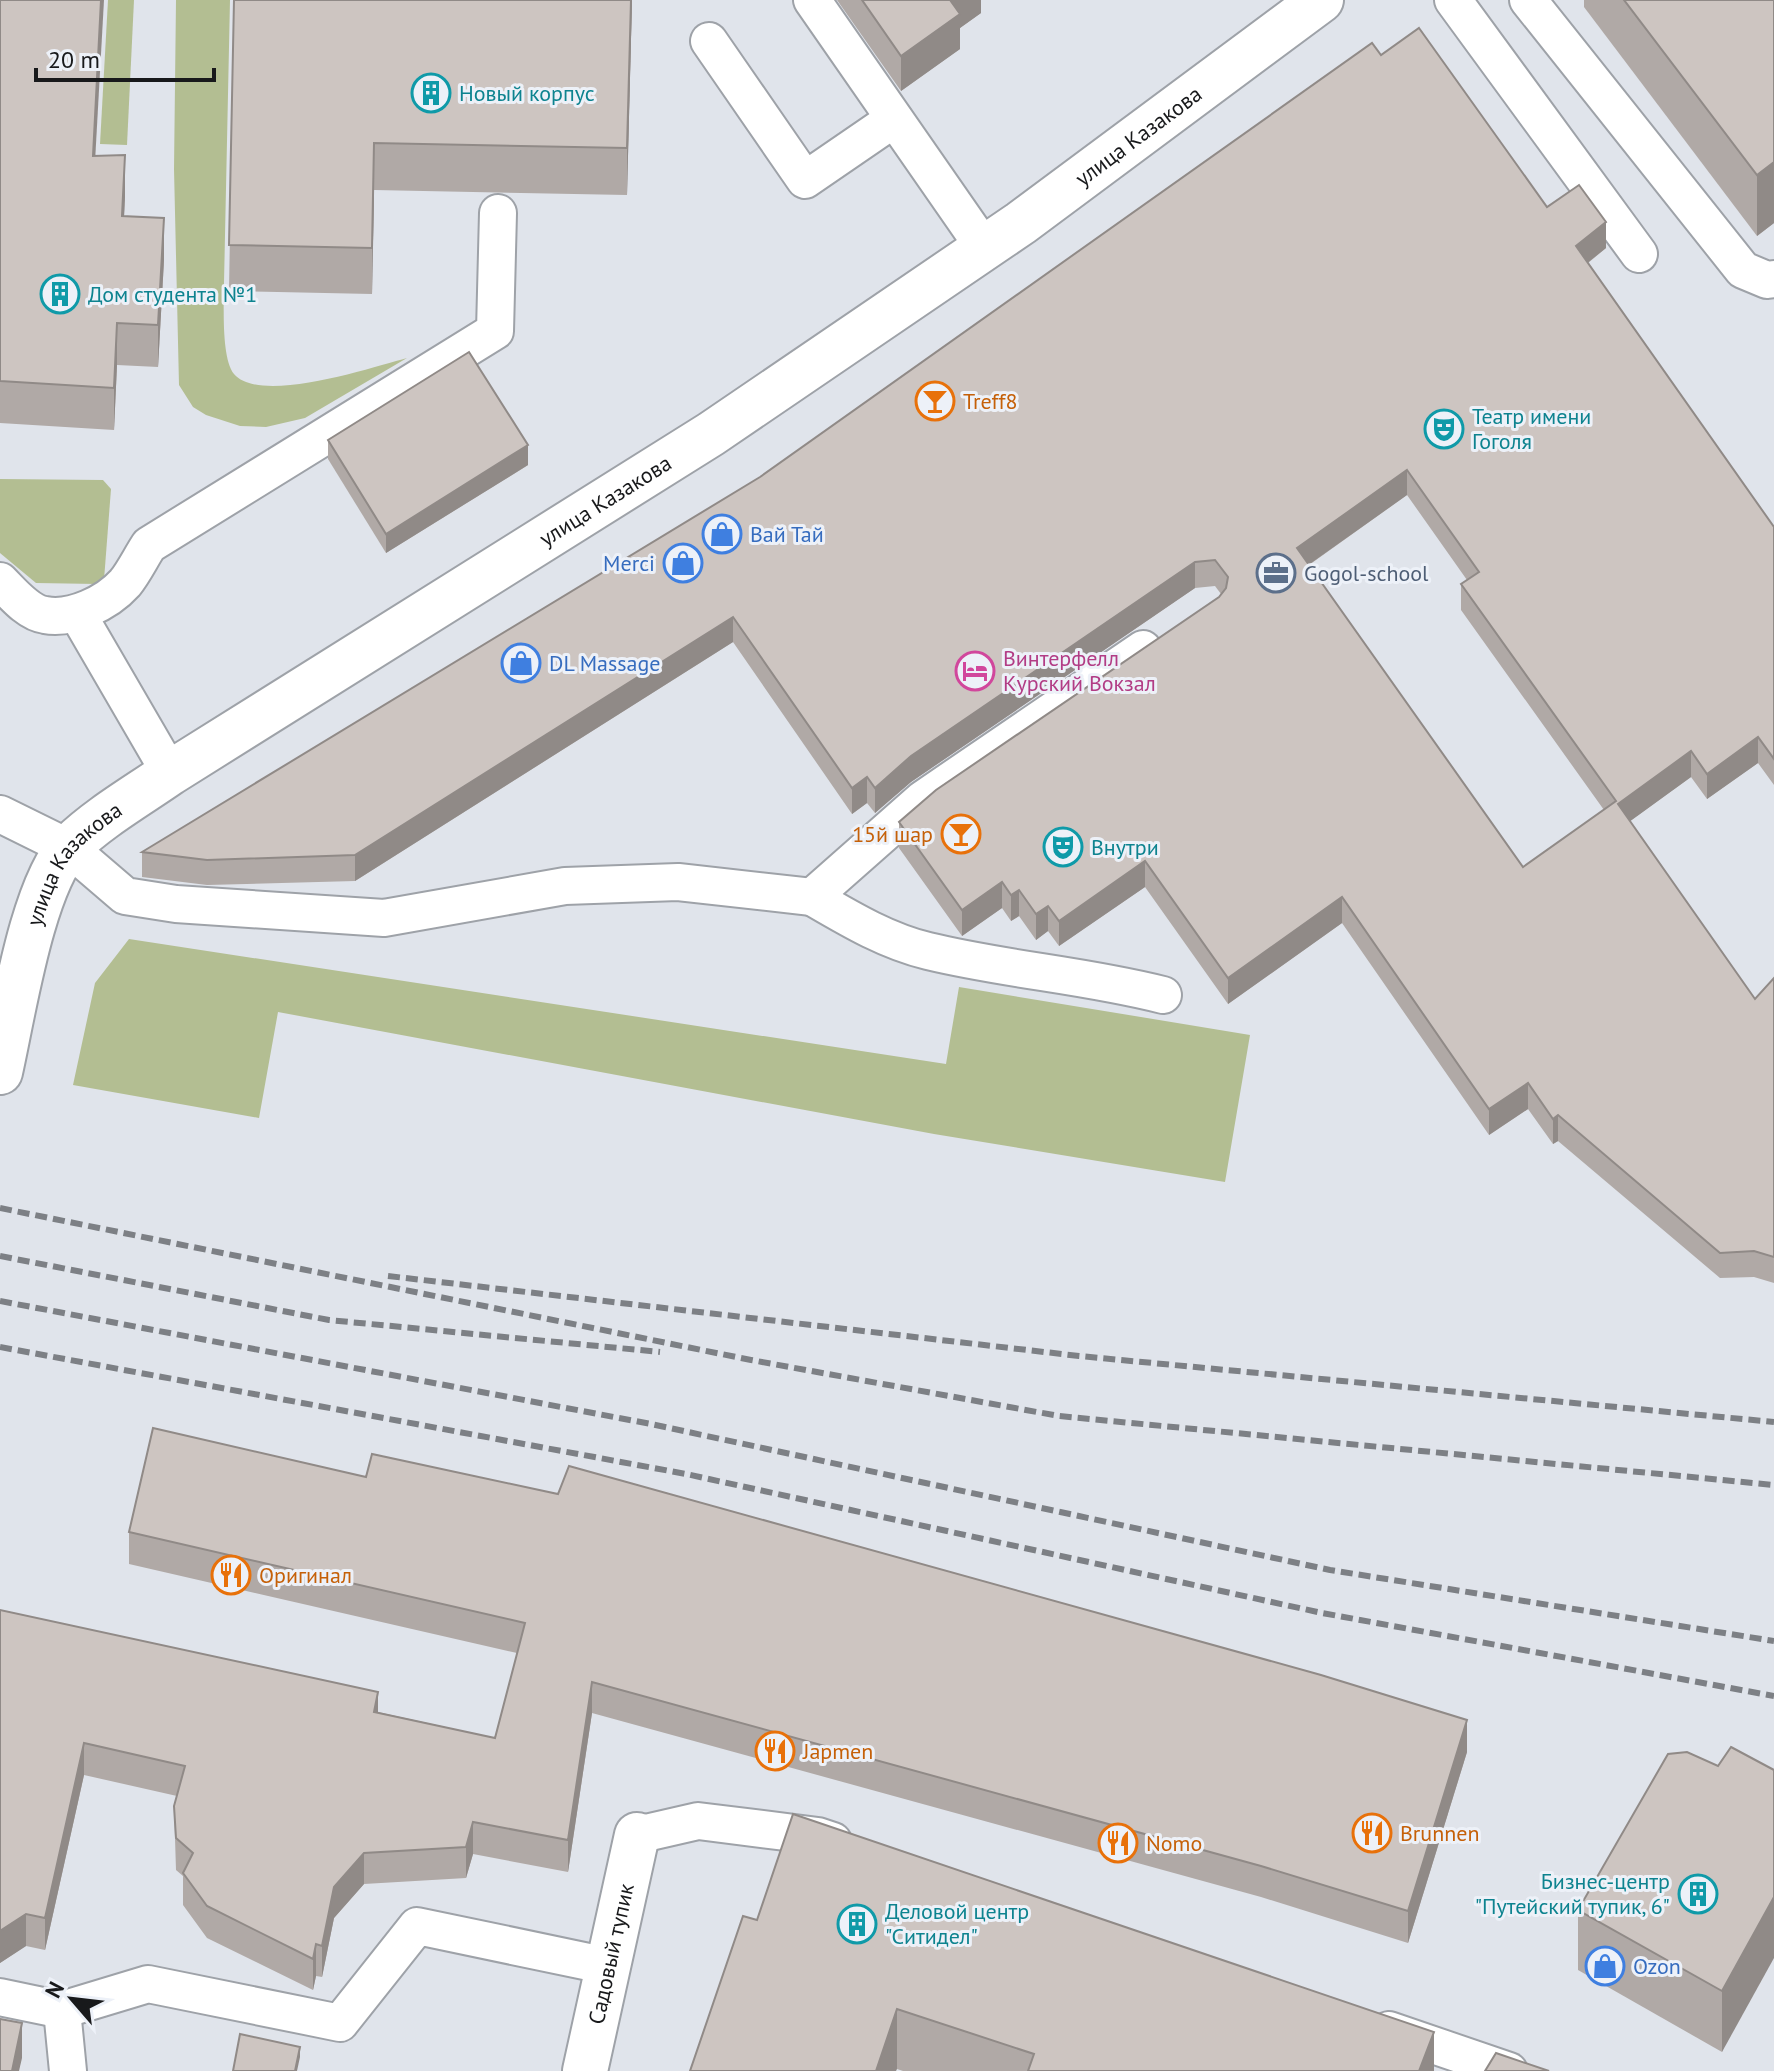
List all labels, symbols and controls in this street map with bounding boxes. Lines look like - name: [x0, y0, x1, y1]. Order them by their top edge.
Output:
- scale bar: [36, 32, 214, 82]
- text: 20 m: [48, 44, 100, 75]
- building icon: Новый корпус: [410, 72, 452, 114]
- place label: Новый корпус: [459, 79, 595, 107]
- street label: улица Казакова: [1069, 80, 1207, 192]
- building icon: Дом студента №1: [39, 273, 81, 315]
- place label: Дом студента №1: [88, 280, 257, 308]
- bar icon: Treff8: [914, 380, 956, 422]
- place label: Treff8: [963, 387, 1018, 415]
- place label: Театр имени Гоголя: [1472, 402, 1591, 455]
- theatre icon: Театр имени Гоголя: [1423, 408, 1465, 450]
- street label: улица Казакова: [534, 448, 676, 552]
- shop icon: Вай Тай: [701, 513, 743, 555]
- place label: Вай Тай: [750, 520, 824, 548]
- shop icon: Merci: [662, 542, 704, 584]
- place label: Merci: [603, 549, 655, 577]
- office icon: Gogol-school: [1255, 552, 1297, 594]
- place label: Gogol-school: [1304, 559, 1429, 587]
- shop icon: DL Massage: [500, 642, 542, 684]
- place label: Винтерфелл Курский Вокзал: [1003, 644, 1156, 697]
- place label: DL Massage: [549, 649, 660, 677]
- hotel icon: Винтерфелл Курский Вокзал: [954, 650, 996, 692]
- street label: улица Казакова: [20, 795, 127, 929]
- bar icon: 15й шар: [940, 813, 982, 855]
- place label: 15й шар: [852, 820, 933, 848]
- theatre icon: Внутри: [1042, 826, 1084, 868]
- place label: Внутри: [1091, 833, 1159, 861]
- restaurant icon: Оригинал: [210, 1554, 252, 1596]
- place label: Оригинал: [259, 1561, 352, 1589]
- restaurant icon: Japmen: [754, 1730, 796, 1772]
- place label: Japmen: [802, 1737, 873, 1765]
- restaurant icon: Brunnen: [1351, 1812, 1393, 1854]
- place label: Brunnen: [1400, 1819, 1479, 1847]
- restaurant icon: Nomo: [1097, 1822, 1139, 1864]
- place label: Nomo: [1146, 1829, 1202, 1857]
- place label: Бизнес-центр "Путейский тупик, 6": [1475, 1867, 1670, 1920]
- building icon: Бизнес-центр "Путейский тупик, 6": [1677, 1873, 1719, 1915]
- street label: Садовый тупик: [582, 1880, 640, 2027]
- place label: Деловой центр "Ситидел": [885, 1897, 1029, 1950]
- building icon: Деловой центр "Ситидел": [836, 1903, 878, 1945]
- shop icon: Ozon: [1584, 1945, 1626, 1987]
- place label: Ozon: [1633, 1952, 1681, 1980]
- north arrow: [32, 1959, 112, 2039]
- text: N: [39, 1977, 70, 2003]

